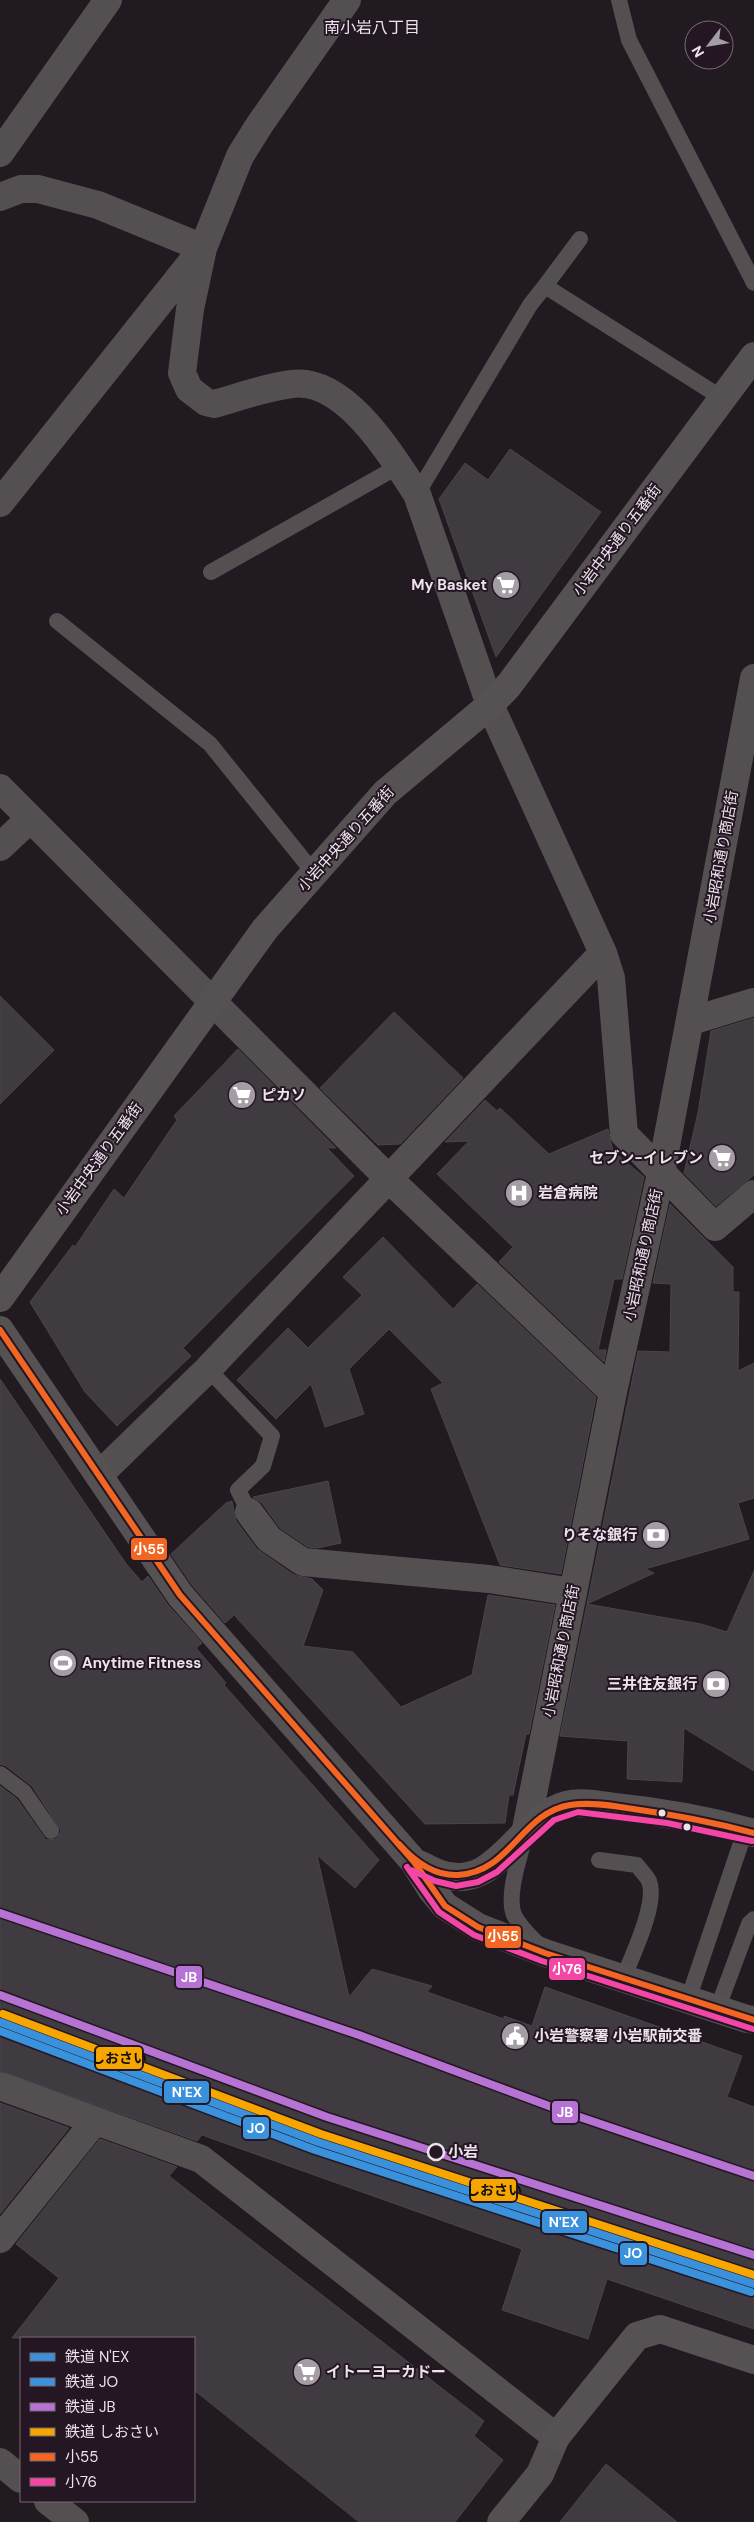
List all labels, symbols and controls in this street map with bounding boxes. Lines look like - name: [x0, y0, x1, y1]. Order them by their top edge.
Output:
- district label: 南小岩八丁目: [324, 17, 420, 38]
- north arrow: [684, 20, 734, 70]
- text: N: [688, 43, 708, 61]
- street label: 小岩中央通り五番街: [568, 480, 666, 600]
- supermarket icon: My Basket: [491, 570, 521, 600]
- place label: My Basket: [411, 575, 487, 595]
- street label: 小岩中央通り五番街: [293, 782, 399, 896]
- street label: 小岩昭和通り商店街: [699, 789, 743, 925]
- supermarket icon: ピカソ: [227, 1080, 257, 1110]
- place label: ピカソ: [261, 1085, 306, 1105]
- street label: 小岩中央通り五番街: [51, 1099, 147, 1219]
- supermarket icon: セブン-イレブン: [707, 1143, 737, 1173]
- place label: セブン-イレブン: [589, 1148, 703, 1168]
- hospital icon: 岩倉病院: [504, 1178, 534, 1208]
- place label: 岩倉病院: [538, 1183, 598, 1203]
- street label: 小岩昭和通り商店街: [619, 1187, 667, 1323]
- bank icon: りそな銀行: [641, 1520, 671, 1550]
- place label: りそな銀行: [562, 1525, 637, 1545]
- line badge: 小55: [130, 1537, 168, 1561]
- text: 小55: [133, 1540, 165, 1558]
- street label: 小岩昭和通り商店街: [538, 1583, 584, 1719]
- sports icon: Anytime Fitness: [48, 1648, 78, 1678]
- place label: Anytime Fitness: [82, 1653, 201, 1673]
- bank icon: 三井住友銀行: [701, 1669, 731, 1699]
- place label: 三井住友銀行: [607, 1674, 697, 1694]
- unlabelled marker: [657, 1808, 667, 1818]
- unlabelled marker: [682, 1822, 692, 1832]
- line badge: 小55: [484, 1925, 522, 1949]
- text: 小55: [487, 1927, 519, 1945]
- line badge: 小76: [548, 1957, 586, 1981]
- text: 小76: [552, 1960, 582, 1978]
- line badge: JB: [175, 1965, 203, 1989]
- text: JB: [181, 1968, 197, 1986]
- public building icon: 小岩警察署 小岩駅前交番: [500, 2021, 530, 2051]
- place label: 小岩警察署 小岩駅前交番: [534, 2026, 703, 2046]
- line badge: しおさい: [95, 2046, 143, 2070]
- text: しおさい: [91, 2049, 147, 2067]
- line badge: N'EX: [163, 2080, 210, 2104]
- text: N'EX: [172, 2083, 202, 2101]
- line badge: JB: [551, 2100, 579, 2124]
- text: JB: [557, 2103, 573, 2121]
- line badge: JO: [242, 2116, 270, 2140]
- text: JO: [247, 2119, 265, 2137]
- place label: 小岩: [448, 2142, 478, 2162]
- marker: 小岩: [427, 2143, 445, 2161]
- line badge: しおさい: [470, 2178, 517, 2202]
- text: しおさい: [466, 2181, 522, 2199]
- line badge: N'EX: [541, 2210, 588, 2234]
- text: N'EX: [549, 2213, 579, 2231]
- line badge: JO: [619, 2242, 648, 2266]
- text: JO: [624, 2244, 642, 2262]
- legend: [20, 2337, 195, 2502]
- text: 鉄道 N'EX: [65, 2347, 129, 2367]
- supermarket icon: イトーヨーカドー: [292, 2357, 322, 2387]
- place label: イトーヨーカドー: [326, 2362, 446, 2382]
- text: 鉄道 JO: [65, 2372, 118, 2392]
- text: 鉄道 JB: [65, 2397, 116, 2417]
- text: 鉄道 しおさい: [65, 2422, 159, 2442]
- text: 小55: [65, 2447, 98, 2467]
- text: 小76: [65, 2472, 97, 2492]

